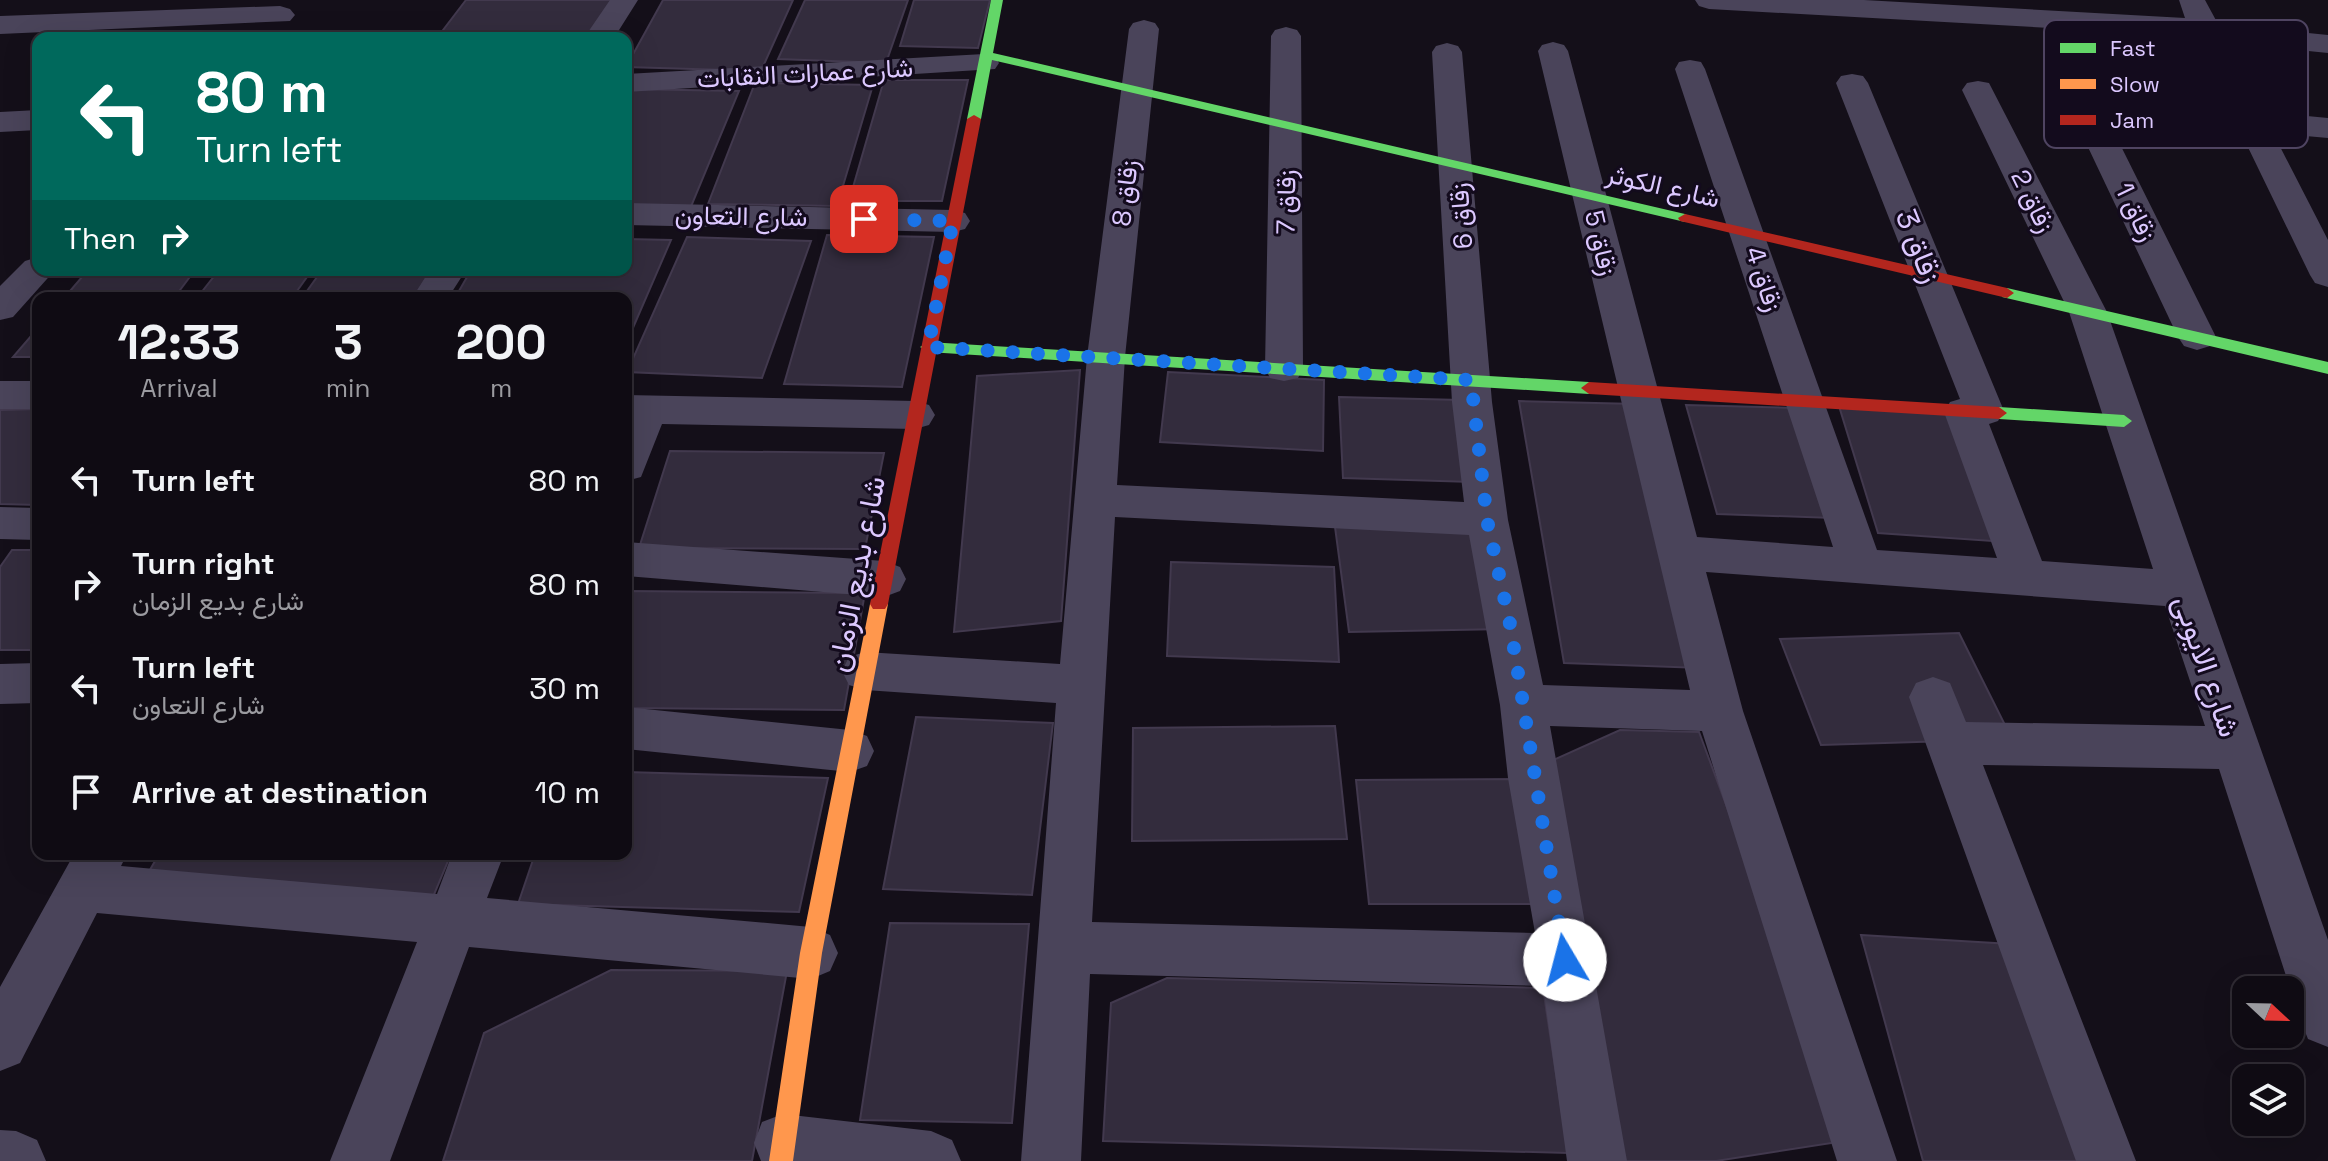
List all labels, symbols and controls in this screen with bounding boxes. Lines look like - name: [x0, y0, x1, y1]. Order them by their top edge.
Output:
- legend: [2044, 20, 2308, 148]
- text: Fast: [2110, 34, 2156, 62]
- street label: شارع عمارات النقابات: [696, 50, 914, 97]
- text: 80 m: [196, 57, 328, 128]
- icon: left: [64, 64, 168, 168]
- text: Slow: [2110, 70, 2160, 98]
- text: Jam: [2110, 106, 2154, 134]
- text: Turn left: [196, 127, 343, 173]
- street label: شارع الكوثر: [1602, 156, 1723, 217]
- street label: زقاق 8: [1104, 158, 1146, 228]
- street label: زقاق 2: [2003, 164, 2063, 238]
- street label: زقاق 7: [1268, 169, 1304, 235]
- street label: زقاق 1: [2107, 177, 2165, 247]
- street label: زقاق 6: [1442, 182, 1480, 250]
- pin: [830, 185, 898, 253]
- icon: arrive: [842, 197, 886, 241]
- street label: شارع التعاون: [674, 198, 808, 235]
- street label: زقاق 3: [1887, 203, 1951, 289]
- street label: زقاق 5: [1577, 207, 1625, 279]
- icon: right: [152, 216, 196, 260]
- text: Then: [64, 219, 136, 258]
- street label: زقاق 4: [1738, 242, 1790, 316]
- text: 12:33: [117, 312, 240, 373]
- text: 3: [333, 312, 363, 373]
- text: 200: [456, 312, 547, 373]
- text: Arrival: [140, 371, 218, 405]
- text: min: [326, 371, 370, 405]
- text: m: [490, 371, 512, 405]
- icon: left: [64, 458, 108, 502]
- text: Turn left: [132, 461, 255, 500]
- text: 80 m: [529, 461, 600, 500]
- street label: شارع بديع الزمان: [818, 473, 895, 675]
- text: Turn right: [132, 544, 275, 583]
- icon: right: [64, 562, 108, 606]
- text: 80 m: [529, 565, 600, 604]
- text: شارع بديع الزمان: [132, 584, 304, 618]
- street label: شارع الايوبى: [2164, 590, 2249, 742]
- text: Turn left: [132, 648, 255, 687]
- icon: left: [64, 666, 108, 710]
- text: 30 m: [529, 669, 600, 708]
- text: شارع التعاون: [132, 688, 265, 722]
- icon: arrive: [64, 770, 108, 814]
- text: Arrive at destination: [132, 773, 428, 812]
- text: 10 m: [535, 773, 600, 812]
- position arrow: [1523, 918, 1607, 1002]
- north arrow: [2232, 976, 2304, 1048]
- map controls: [2232, 976, 2304, 1136]
- button: layers: [2232, 1064, 2304, 1136]

